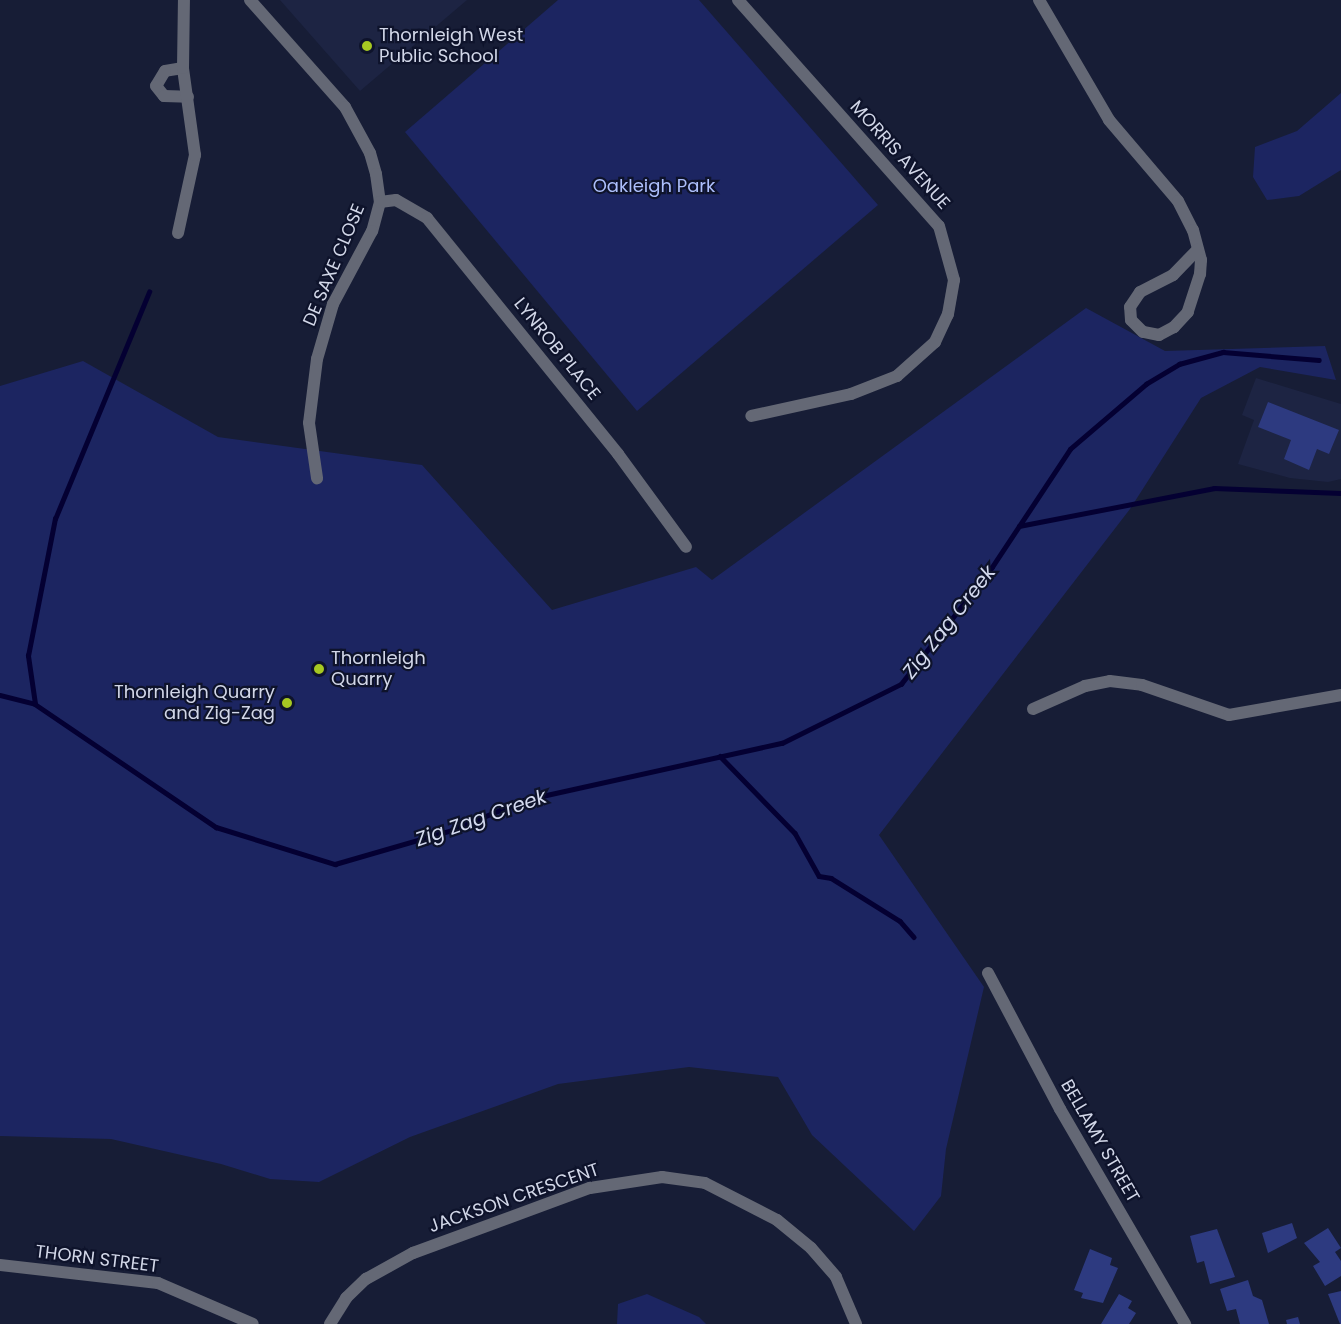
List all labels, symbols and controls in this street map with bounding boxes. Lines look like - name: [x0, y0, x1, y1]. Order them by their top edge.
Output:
- place label: Thornleigh West Public School: [379, 25, 523, 68]
- marker: Thornleigh West Public School: [360, 39, 374, 53]
- street label: MORRIS AVENUE: [846, 96, 954, 214]
- park label: Oakleigh Park: [593, 175, 715, 197]
- street label: DE SAXE CLOSE: [299, 201, 369, 329]
- street label: LYNROB PLACE: [509, 294, 605, 404]
- water label: Zig Zag Creek: [897, 561, 1001, 683]
- place label: Thornleigh Quarry: [331, 648, 426, 690]
- marker: Thornleigh Quarry: [312, 662, 326, 676]
- place label: Thornleigh Quarry and Zig-Zag: [114, 682, 275, 724]
- marker: Thornleigh Quarry and Zig-Zag: [280, 696, 294, 710]
- water label: Zig Zag Creek: [412, 784, 550, 852]
- street label: BELLAMY STREET: [1056, 1076, 1144, 1206]
- street label: JACKSON CRESCENT: [426, 1159, 602, 1237]
- street label: THORN STREET: [34, 1241, 160, 1277]

